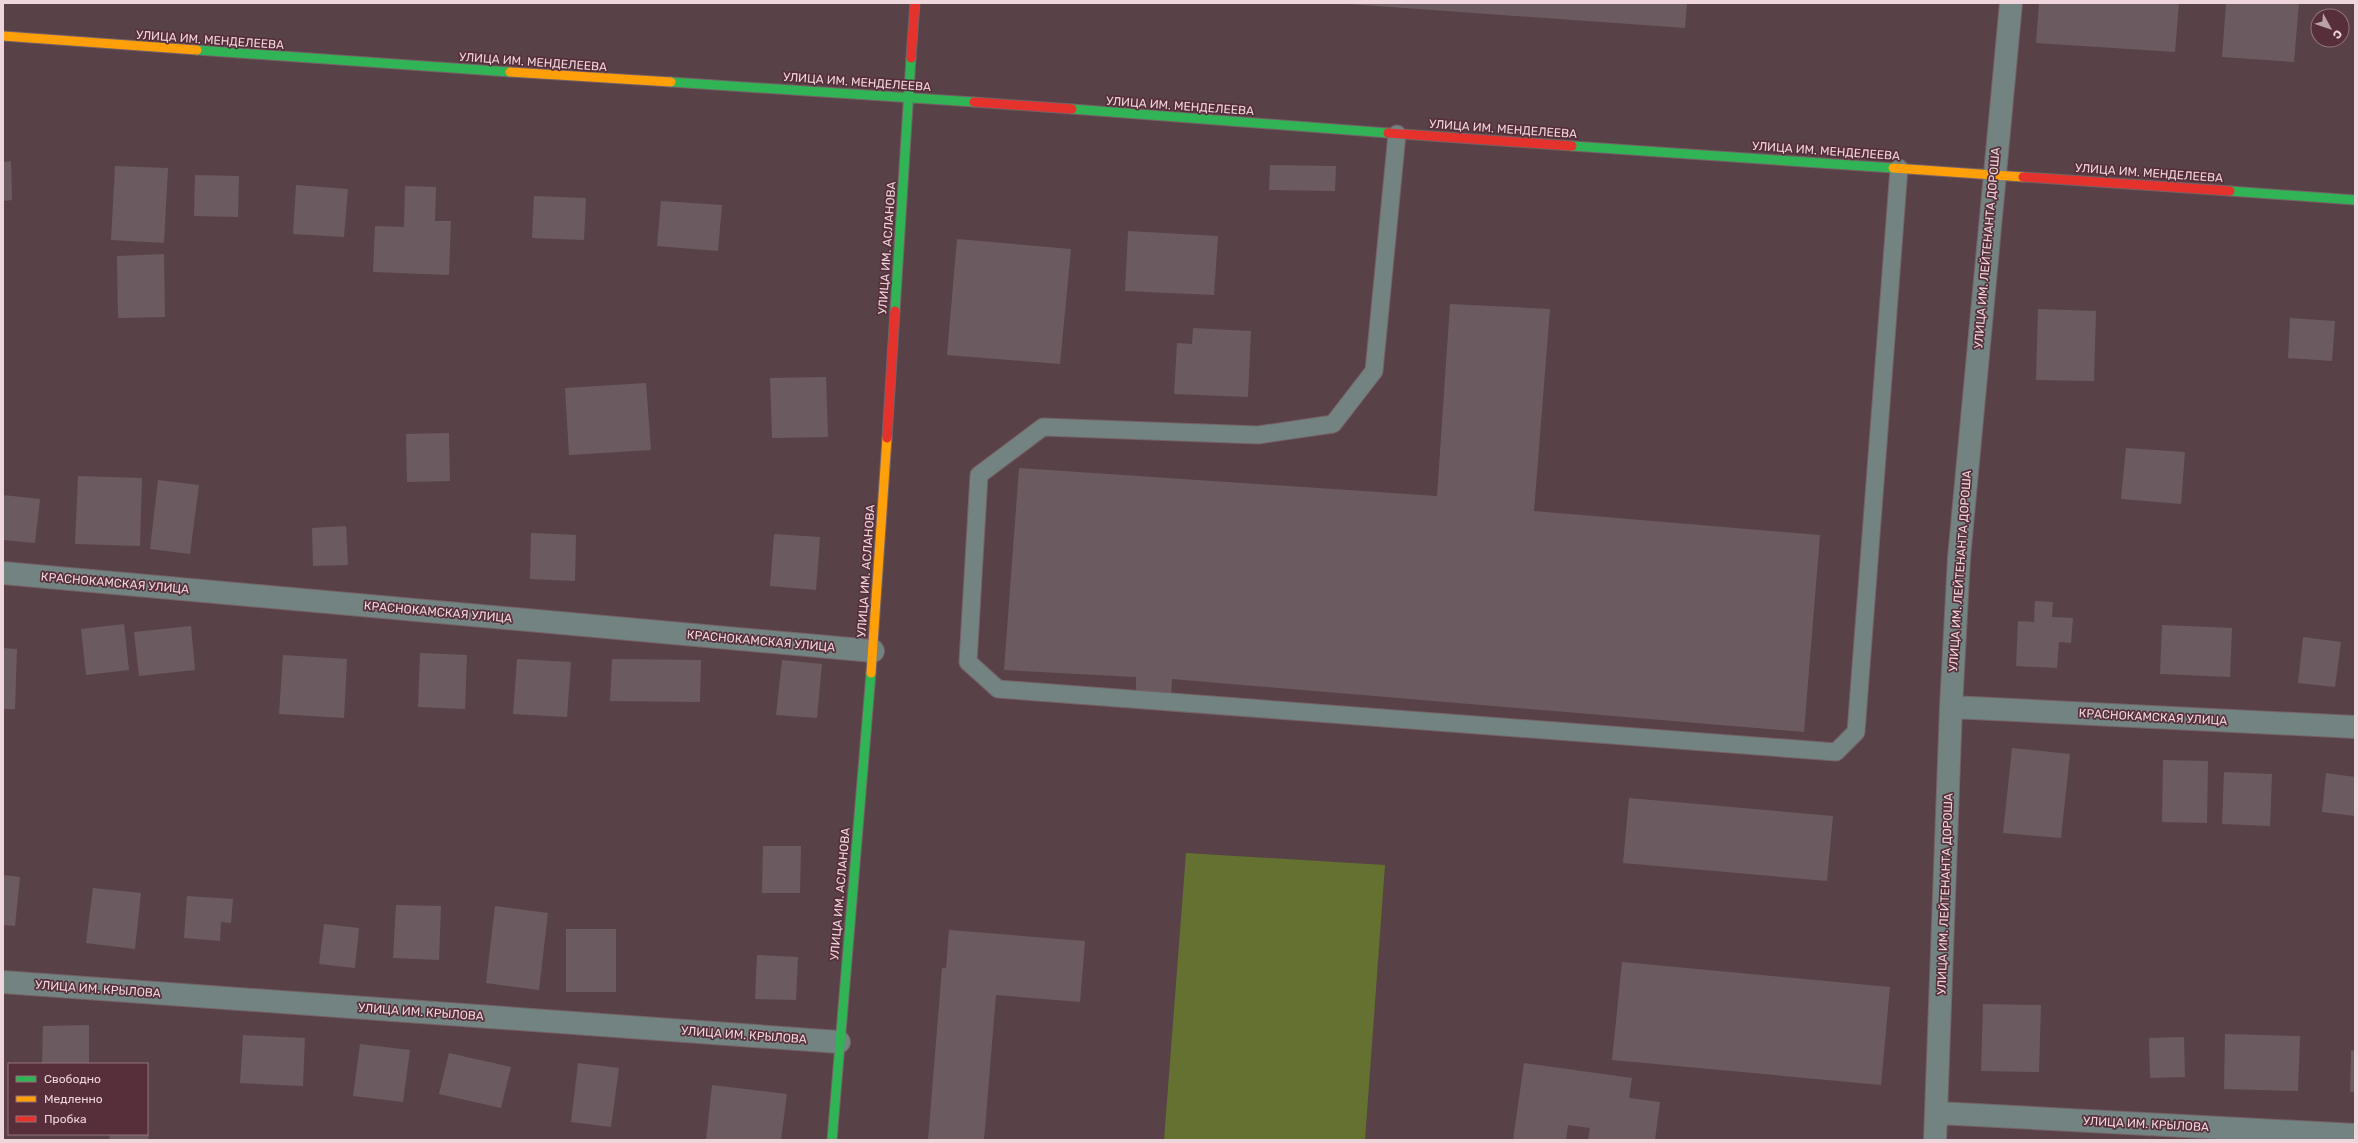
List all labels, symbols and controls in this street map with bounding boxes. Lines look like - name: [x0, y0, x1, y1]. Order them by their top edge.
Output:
- north arrow: [2310, 8, 2350, 48]
- text: С: [2330, 27, 2345, 41]
- street label: УЛИЦА ИМ. МЕНДЕЛЕЕВА: [136, 28, 284, 52]
- street label: УЛИЦА ИМ. МЕНДЕЛЕЕВА: [459, 50, 607, 74]
- street label: УЛИЦА ИМ. МЕНДЕЛЕЕВА: [783, 70, 931, 94]
- street label: УЛИЦА ИМ. МЕНДЕЛЕЕВА: [1106, 94, 1254, 118]
- street label: УЛИЦА ИМ. МЕНДЕЛЕЕВА: [1429, 117, 1577, 141]
- street label: УЛИЦА ИМ. МЕНДЕЛЕЕВА: [1752, 139, 1900, 163]
- street label: УЛИЦА ИМ. ЛЕЙТЕНАНТА ДОРОША: [1971, 147, 2003, 349]
- street label: УЛИЦА ИМ. МЕНДЕЛЕЕВА: [2075, 161, 2223, 185]
- street label: УЛИЦА ИМ. АСЛАНОВА: [875, 181, 899, 315]
- street label: УЛИЦА ИМ. ЛЕЙТЕНАНТА ДОРОША: [1946, 470, 1974, 672]
- street label: УЛИЦА ИМ. АСЛАНОВА: [854, 504, 878, 638]
- street label: КРАСНОКАМСКАЯ УЛИЦА: [40, 570, 190, 596]
- street label: КРАСНОКАМСКАЯ УЛИЦА: [363, 599, 513, 625]
- street label: КРАСНОКАМСКАЯ УЛИЦА: [686, 628, 836, 654]
- street label: КРАСНОКАМСКАЯ УЛИЦА: [2078, 706, 2228, 728]
- street label: УЛИЦА ИМ. ЛЕЙТЕНАНТА ДОРОША: [1934, 793, 1956, 995]
- street label: УЛИЦА ИМ. АСЛАНОВА: [827, 827, 853, 961]
- street label: УЛИЦА ИМ. КРЫЛОВА: [35, 978, 161, 1000]
- street label: УЛИЦА ИМ. КРЫЛОВА: [358, 1001, 484, 1023]
- street label: УЛИЦА ИМ. КРЫЛОВА: [681, 1024, 807, 1046]
- legend: [8, 1063, 148, 1135]
- text: Свободно: [44, 1072, 101, 1086]
- text: Медленно: [44, 1092, 103, 1106]
- text: Пробка: [44, 1112, 87, 1126]
- street label: УЛИЦА ИМ. КРЫЛОВА: [2083, 1114, 2209, 1134]

